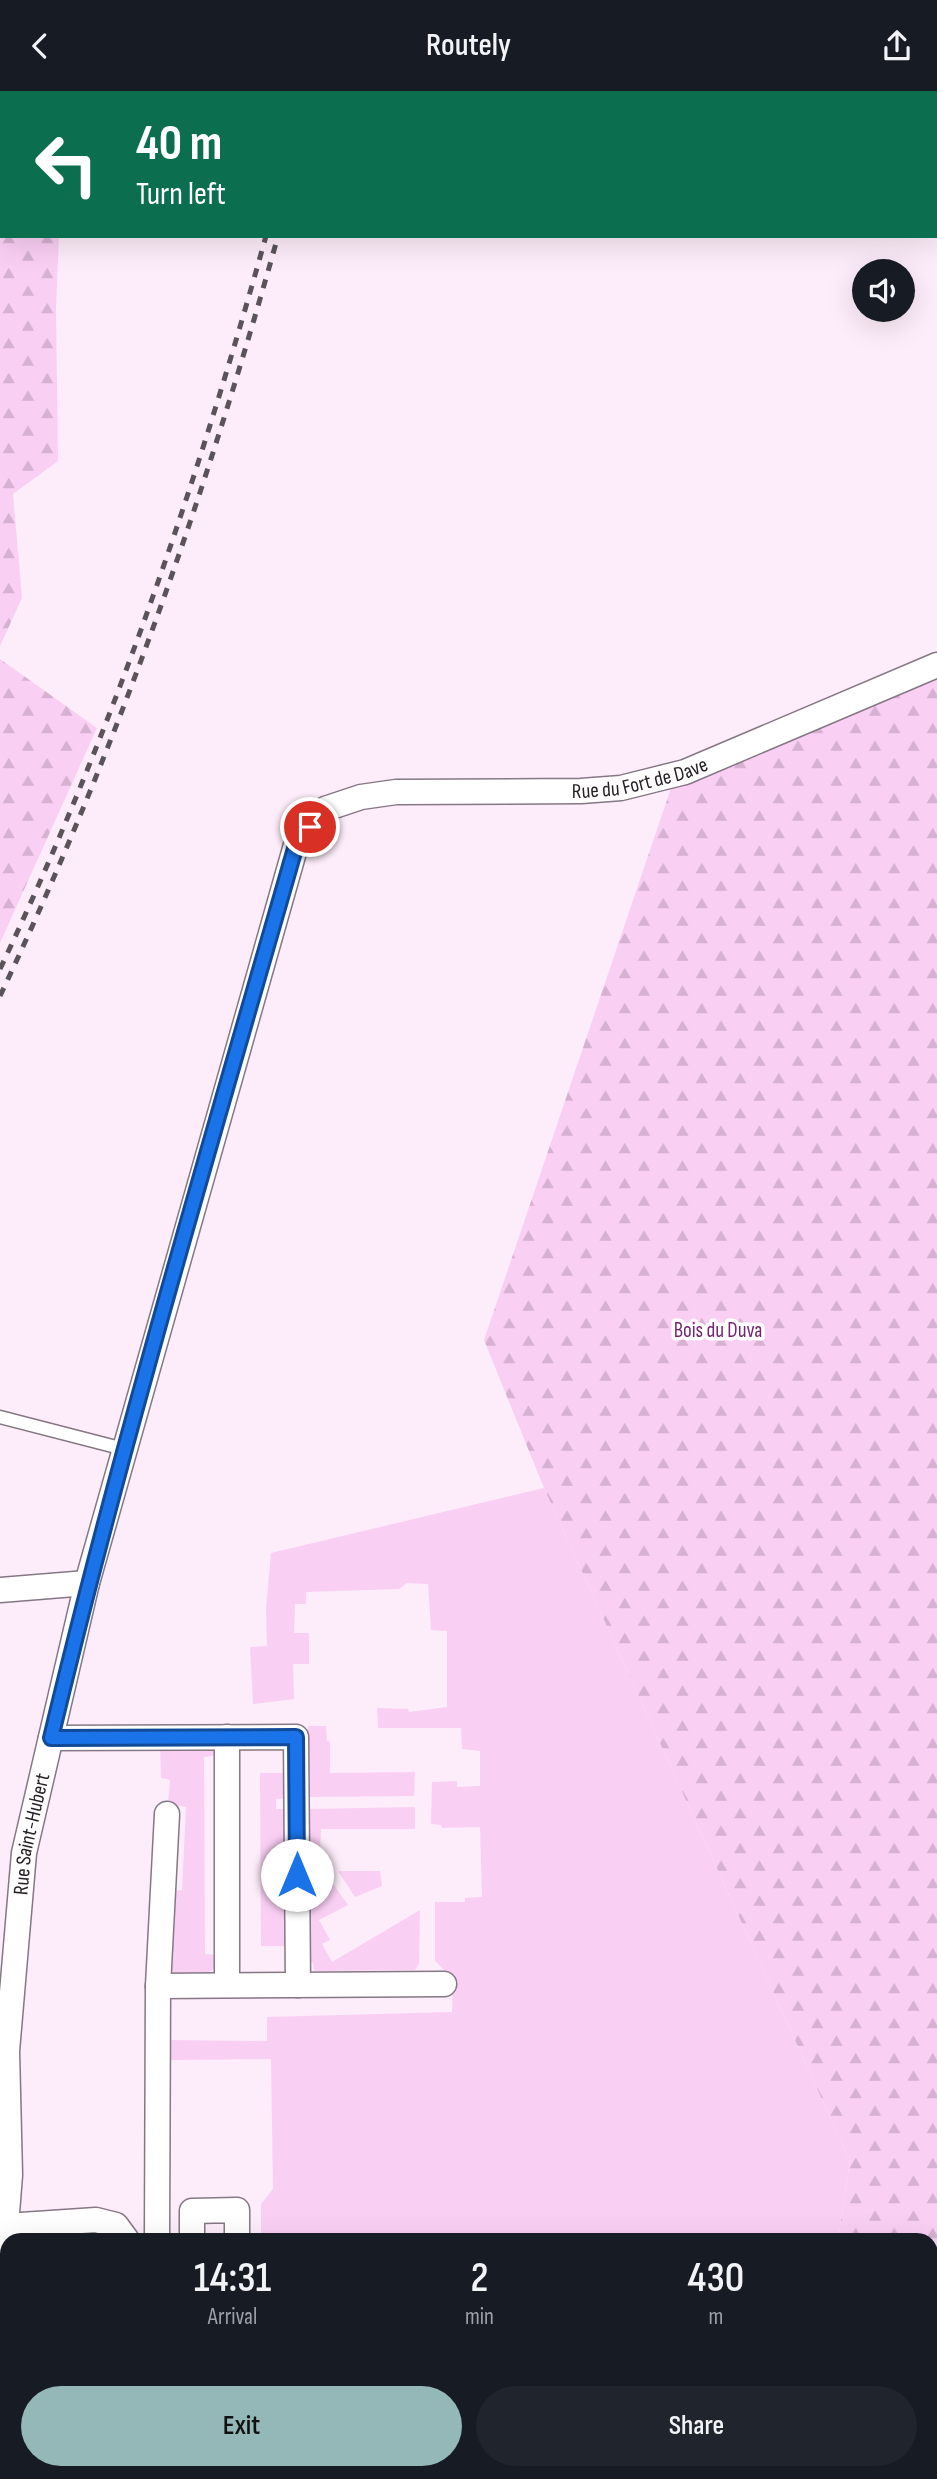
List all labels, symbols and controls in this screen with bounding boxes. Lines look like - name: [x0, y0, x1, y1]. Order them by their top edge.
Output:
- text: Routely: [426, 26, 511, 65]
- icon: back: [21, 27, 59, 65]
- icon: share: [878, 27, 916, 65]
- text: 40 m: [136, 115, 222, 174]
- icon: left: [21, 119, 112, 210]
- text: Turn left: [136, 175, 226, 214]
- map controls: [852, 259, 915, 322]
- button: sound: [852, 259, 915, 322]
- street label: Rue du Fort de Dave: [572, 751, 711, 804]
- pin: [280, 797, 340, 857]
- icon: arrive: [291, 808, 329, 846]
- park label: Bois du Duva: [674, 1318, 762, 1343]
- street label: Rue Saint-Hubert: [8, 1771, 55, 1896]
- position arrow: [260, 1838, 334, 1912]
- text: 14:31: [194, 2253, 271, 2304]
- text: 2: [470, 2253, 488, 2304]
- text: 430: [688, 2253, 744, 2304]
- text: Arrival: [208, 2303, 257, 2331]
- text: min: [465, 2303, 494, 2331]
- text: m: [709, 2303, 723, 2331]
- button: Exit: [21, 2386, 462, 2466]
- button: Share: [476, 2386, 917, 2466]

